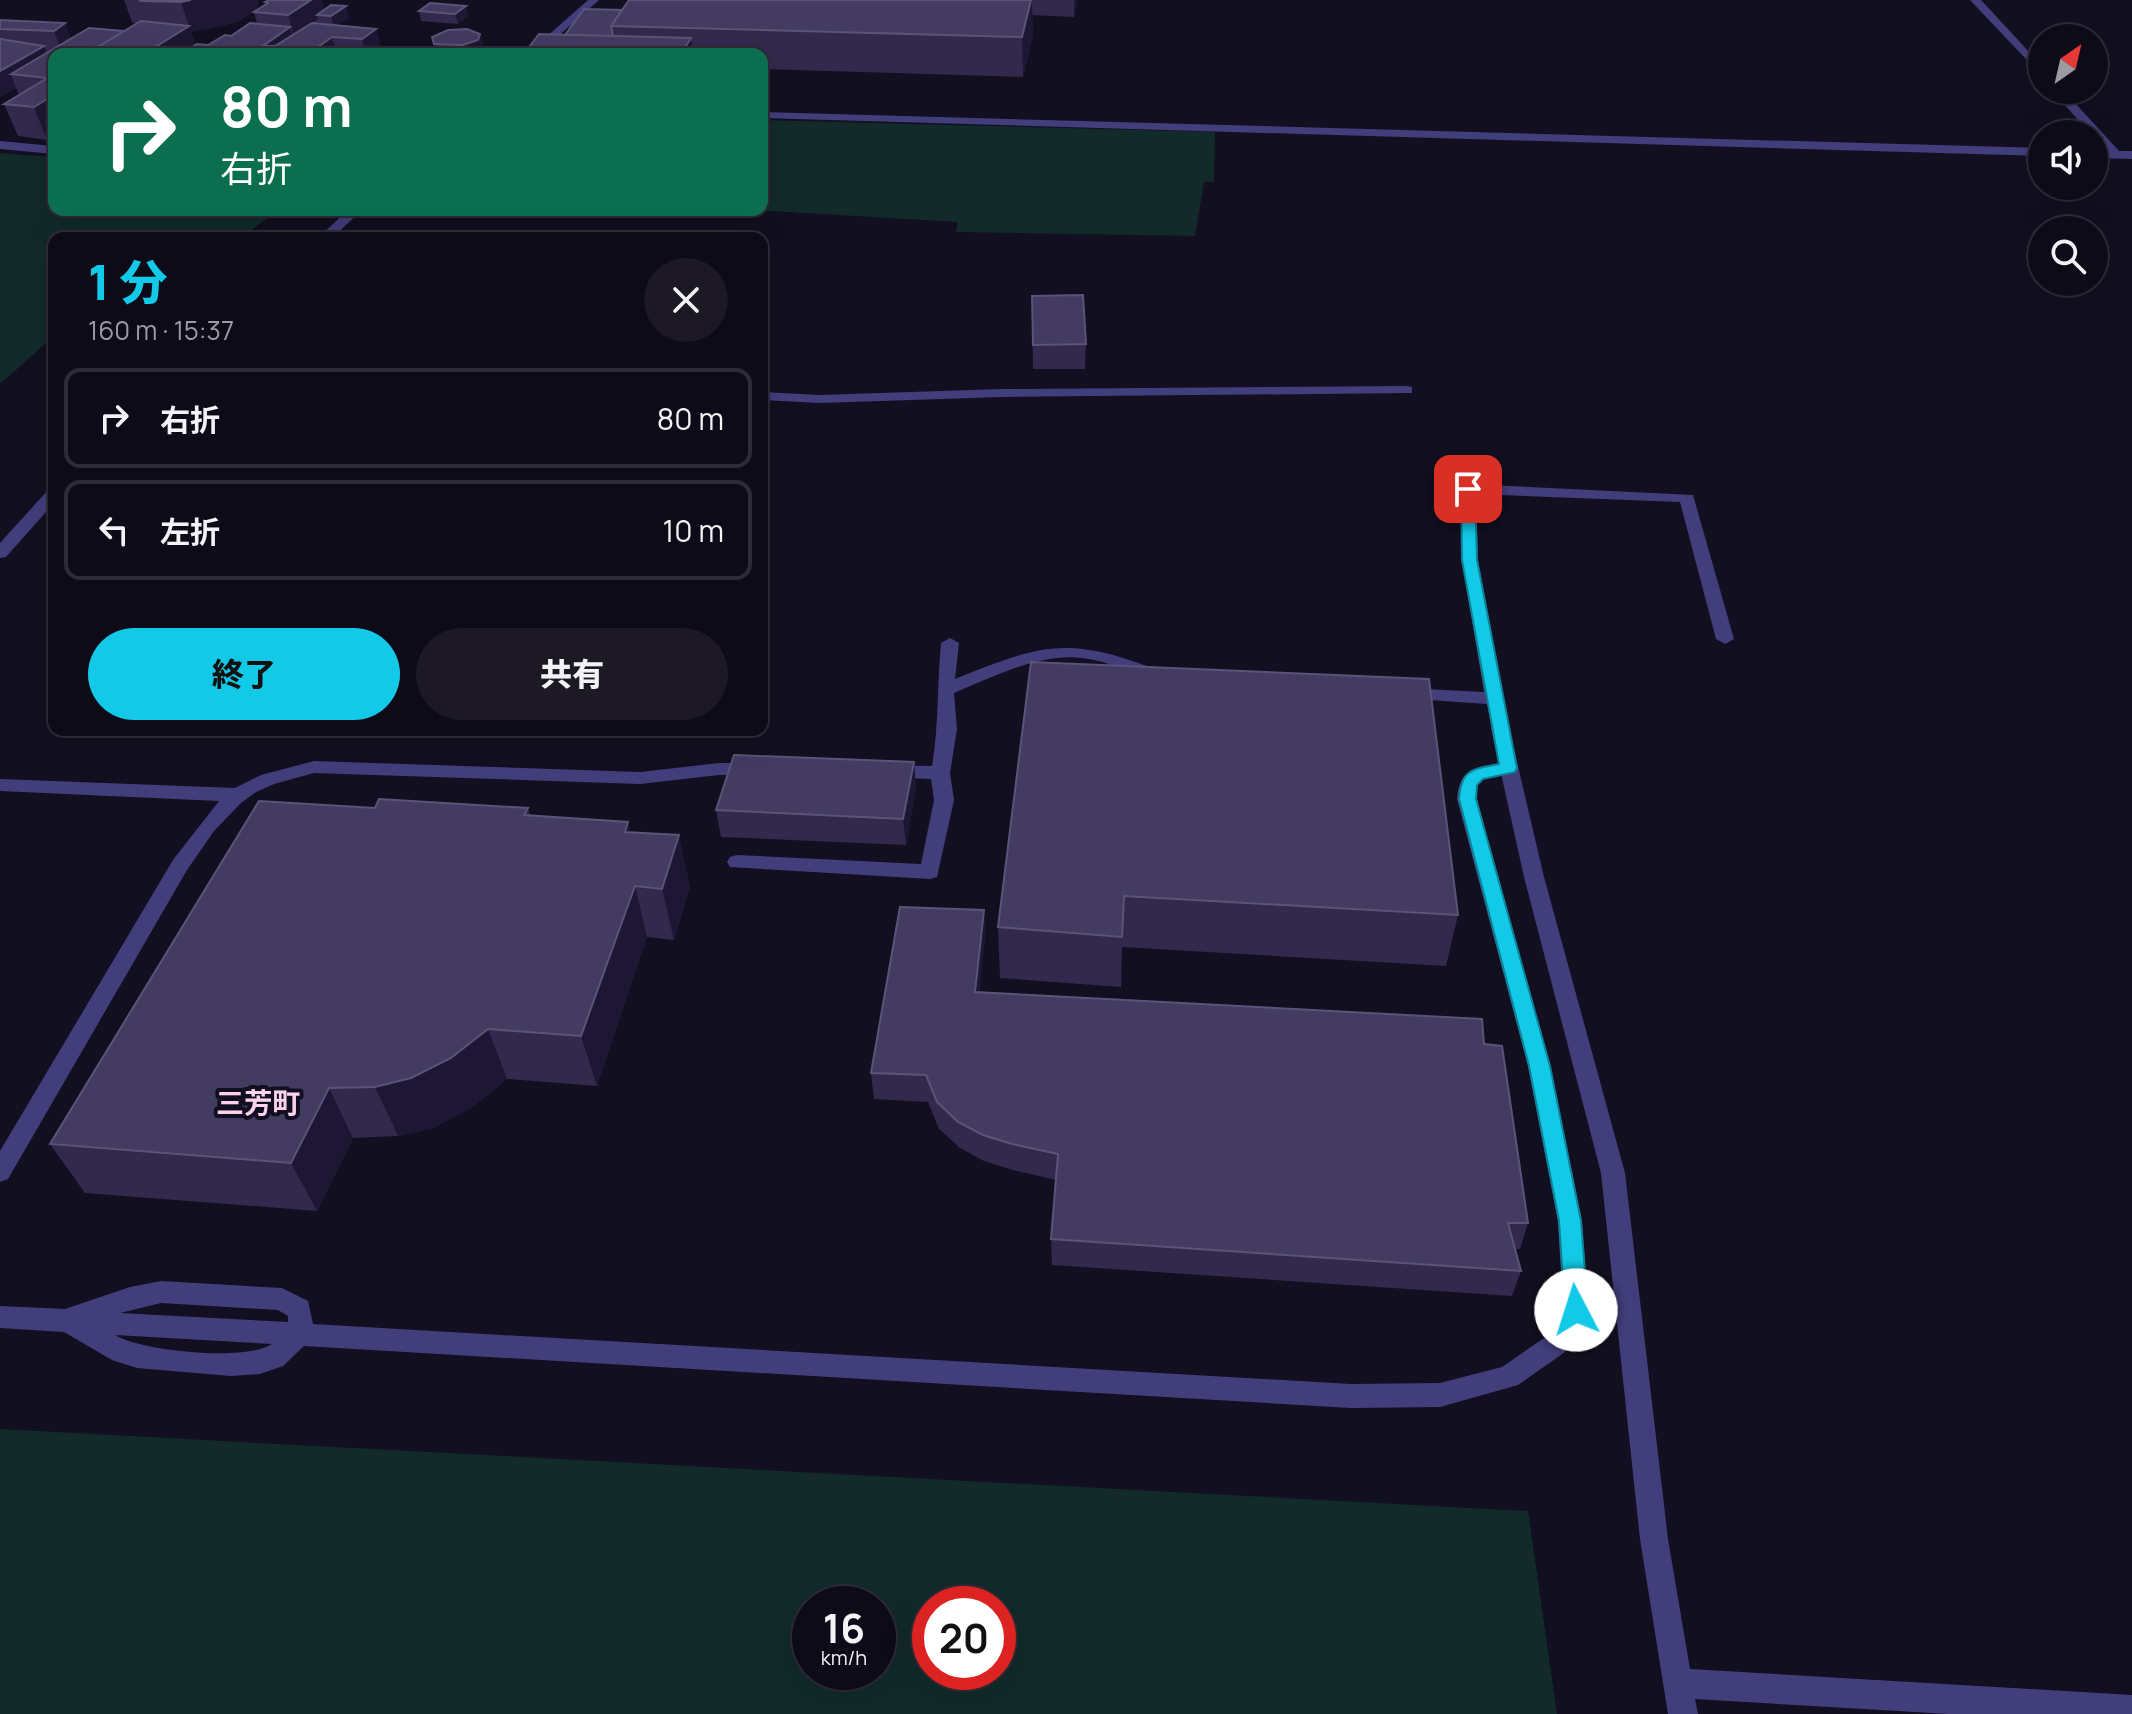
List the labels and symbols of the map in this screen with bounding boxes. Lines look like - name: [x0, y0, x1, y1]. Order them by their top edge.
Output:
- north arrow: [2028, 24, 2108, 104]
- pin: [1434, 455, 1502, 523]
- district label: 三芳町: [216, 1083, 300, 1121]
- position arrow: [1534, 1268, 1618, 1352]
- speed limit sign: 20: [912, 1586, 1016, 1690]

